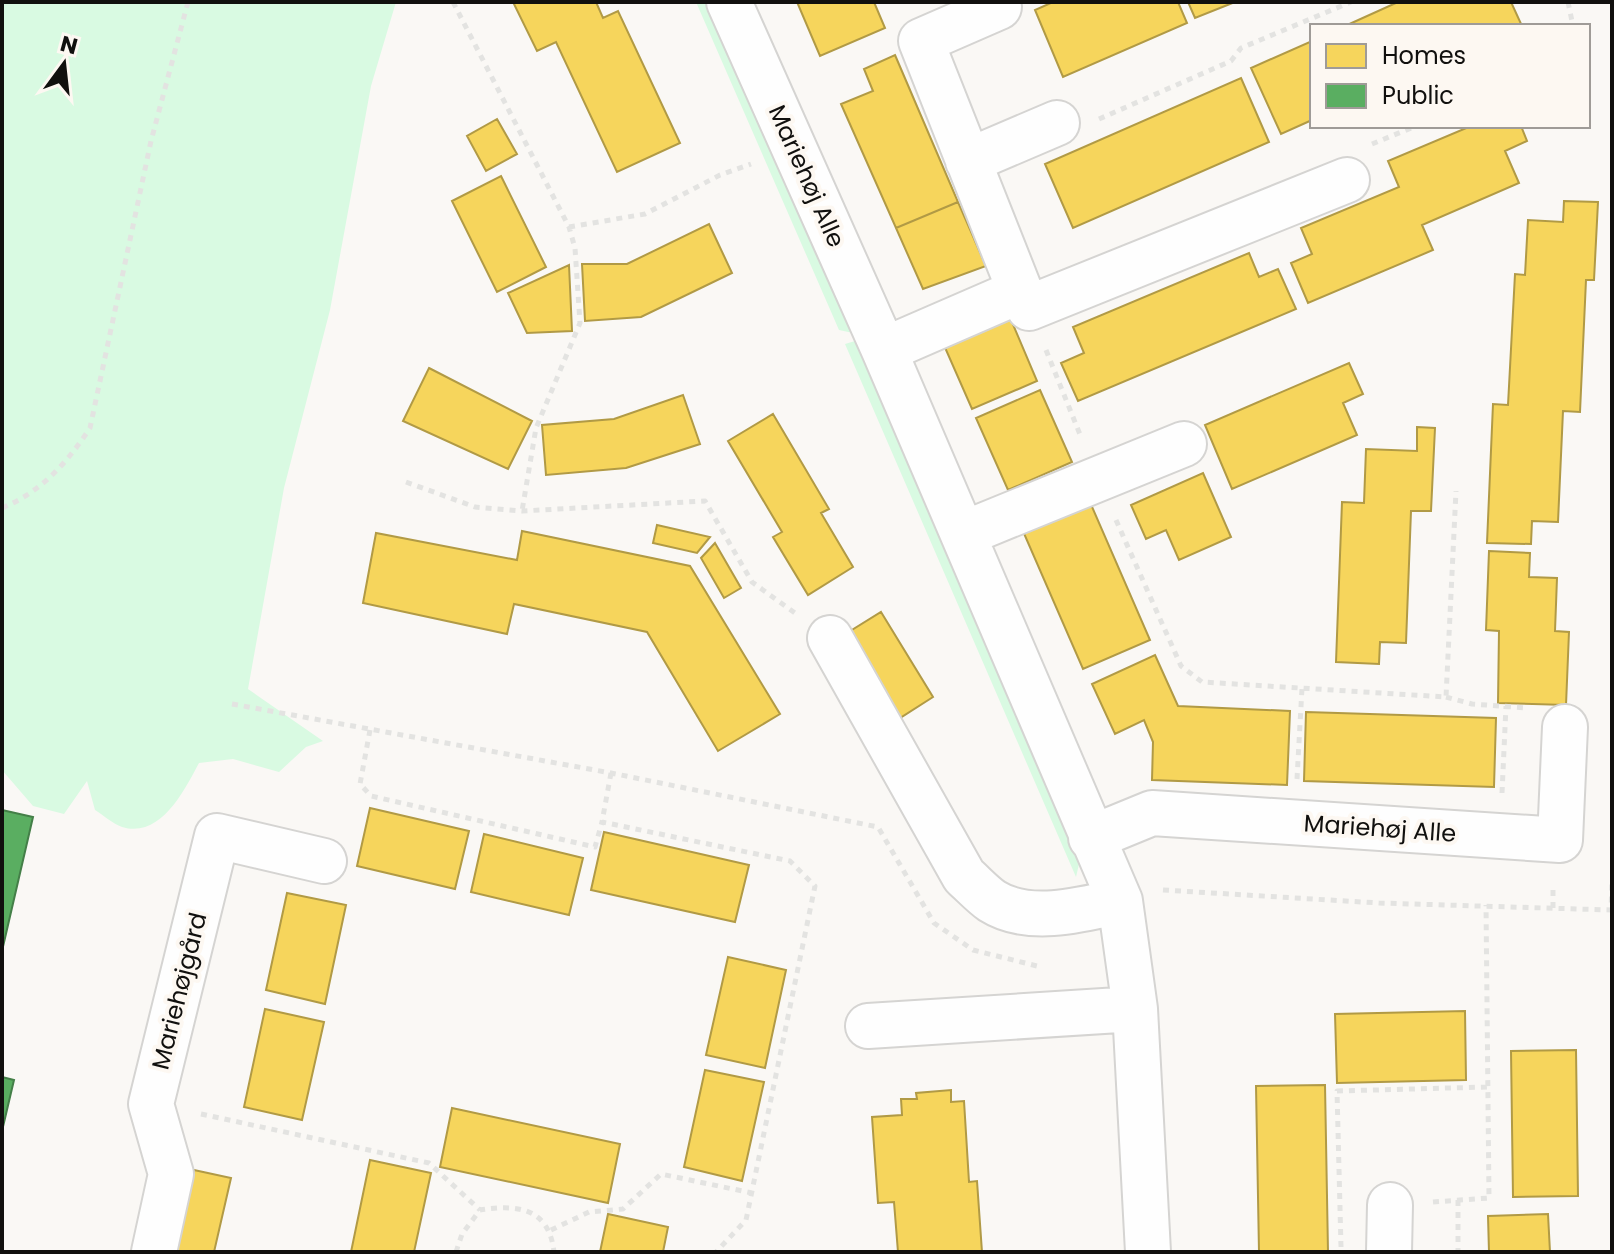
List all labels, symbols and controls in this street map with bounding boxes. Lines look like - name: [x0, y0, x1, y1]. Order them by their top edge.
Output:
- north arrow: [24, 24, 104, 104]
- legend: [1310, 24, 1590, 128]
- text: N: [57, 28, 81, 62]
- text: Homes: [1382, 39, 1466, 72]
- text: Public: [1382, 79, 1454, 112]
- street label: Mariehøj Alle: [761, 100, 853, 252]
- street label: Mariehøj Alle: [1303, 806, 1457, 850]
- street label: Mariehøjgård: [144, 909, 214, 1073]

